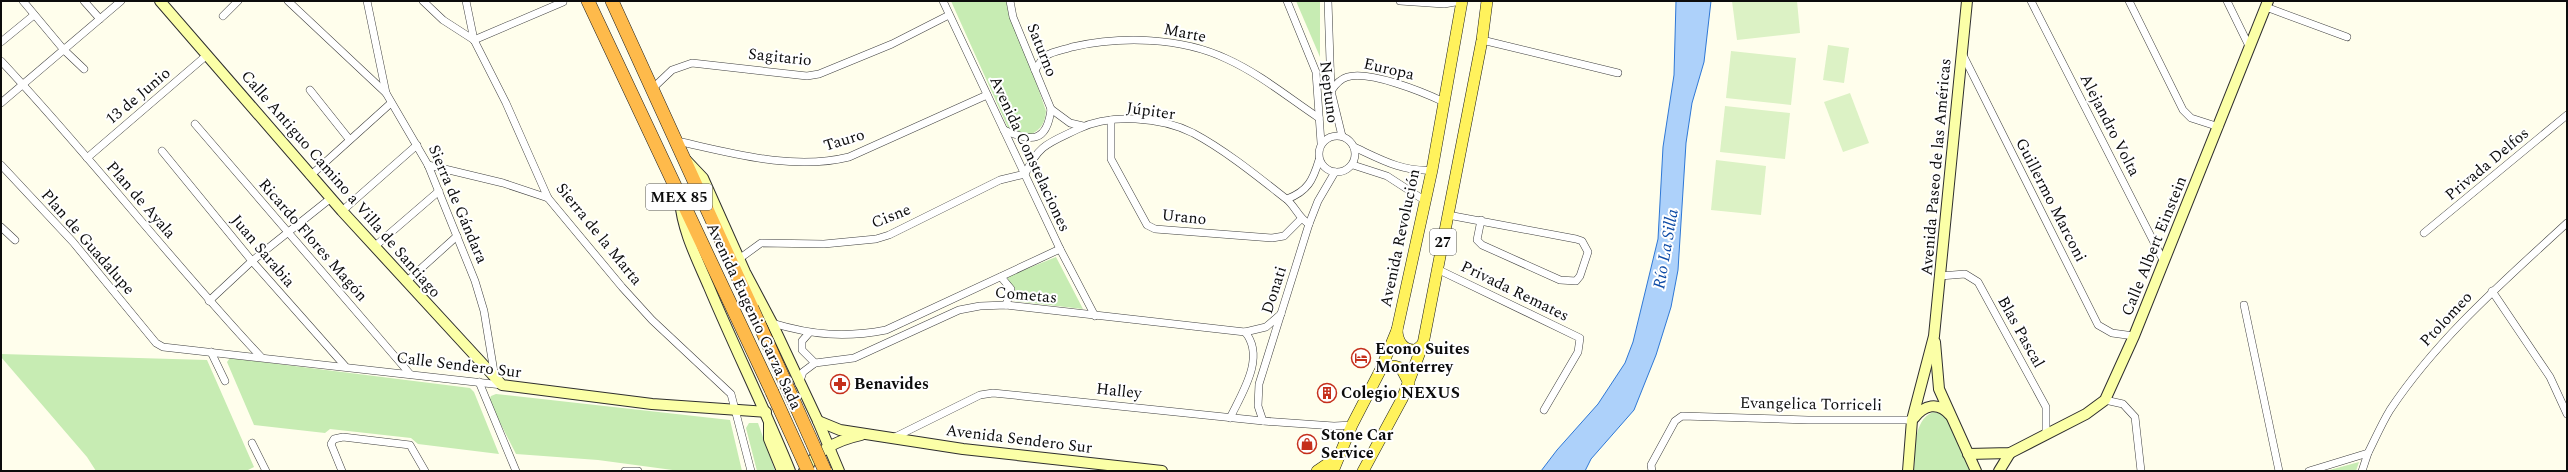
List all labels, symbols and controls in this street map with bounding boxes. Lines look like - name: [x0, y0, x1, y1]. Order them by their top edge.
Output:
- street label: Marte: [1162, 17, 1208, 49]
- street label: Saturno: [1020, 20, 1064, 80]
- street label: Sagitario: [747, 42, 813, 72]
- street label: Europa: [1361, 52, 1417, 87]
- street label: Avenida Paseo de las Américas: [1915, 57, 1957, 277]
- street label: Neptuno: [1313, 60, 1345, 124]
- street label: 13 de Junio: [100, 62, 176, 130]
- street label: Calle Antiguo Camino a Villa de Santiago: [235, 65, 447, 303]
- street label: Alejandro Volta: [2074, 70, 2146, 181]
- street label: Avenida Constelaciones: [983, 72, 1077, 236]
- street label: Júpiter: [1125, 96, 1177, 126]
- street label: Tauro: [820, 122, 868, 158]
- street label: Privada Delfos: [2440, 122, 2534, 206]
- street label: Guillermo Marconi: [2009, 134, 2093, 266]
- street label: Sierra de Gándara: [422, 141, 494, 267]
- street label: Plan de Ayala: [100, 156, 182, 244]
- street label: Avenida Revolución: [1374, 167, 1426, 309]
- street label: Calle Albert Einstein: [2115, 172, 2193, 320]
- street label: Ricardo Flores Magón: [253, 173, 373, 307]
- street label: Sierra de la Marta: [550, 177, 648, 291]
- street label: Plan de Guadalupe: [35, 184, 141, 300]
- road number: MEX 85: [646, 184, 712, 210]
- street label: Cisne: [868, 197, 914, 235]
- street label: Urano: [1160, 203, 1208, 231]
- water label: Río La Silla: [1646, 206, 1686, 291]
- street label: Juan Sarabia: [225, 209, 301, 293]
- street label: Avenida Eugenio Garza Sada: [700, 219, 808, 414]
- road number: 27: [1430, 229, 1456, 255]
- street label: Privada Remates: [1457, 254, 1573, 328]
- street label: Donati: [1255, 263, 1293, 317]
- street label: Cometas: [994, 280, 1058, 310]
- street label: Ptolomeo: [2414, 286, 2478, 352]
- street label: Blas Pascal: [1991, 292, 2051, 372]
- place label: Econo Suites Monterrey: [1375, 337, 1470, 379]
- street label: Calle Sendero Sur: [395, 345, 523, 385]
- hotel icon: Econo Suites Monterrey: [1350, 347, 1372, 369]
- place label: Benavides: [854, 372, 929, 396]
- pharmacy icon: Benavides: [829, 373, 851, 395]
- street label: Halley: [1095, 377, 1144, 405]
- place label: Colegio NEXUS: [1341, 381, 1460, 405]
- building icon: Colegio NEXUS: [1316, 382, 1338, 404]
- street label: Evangelica Torriceli: [1740, 391, 1882, 417]
- street label: Avenida Sendero Sur: [945, 418, 1093, 460]
- place label: Stone Car Service: [1321, 423, 1393, 465]
- shop icon: Stone Car Service: [1296, 433, 1318, 455]

